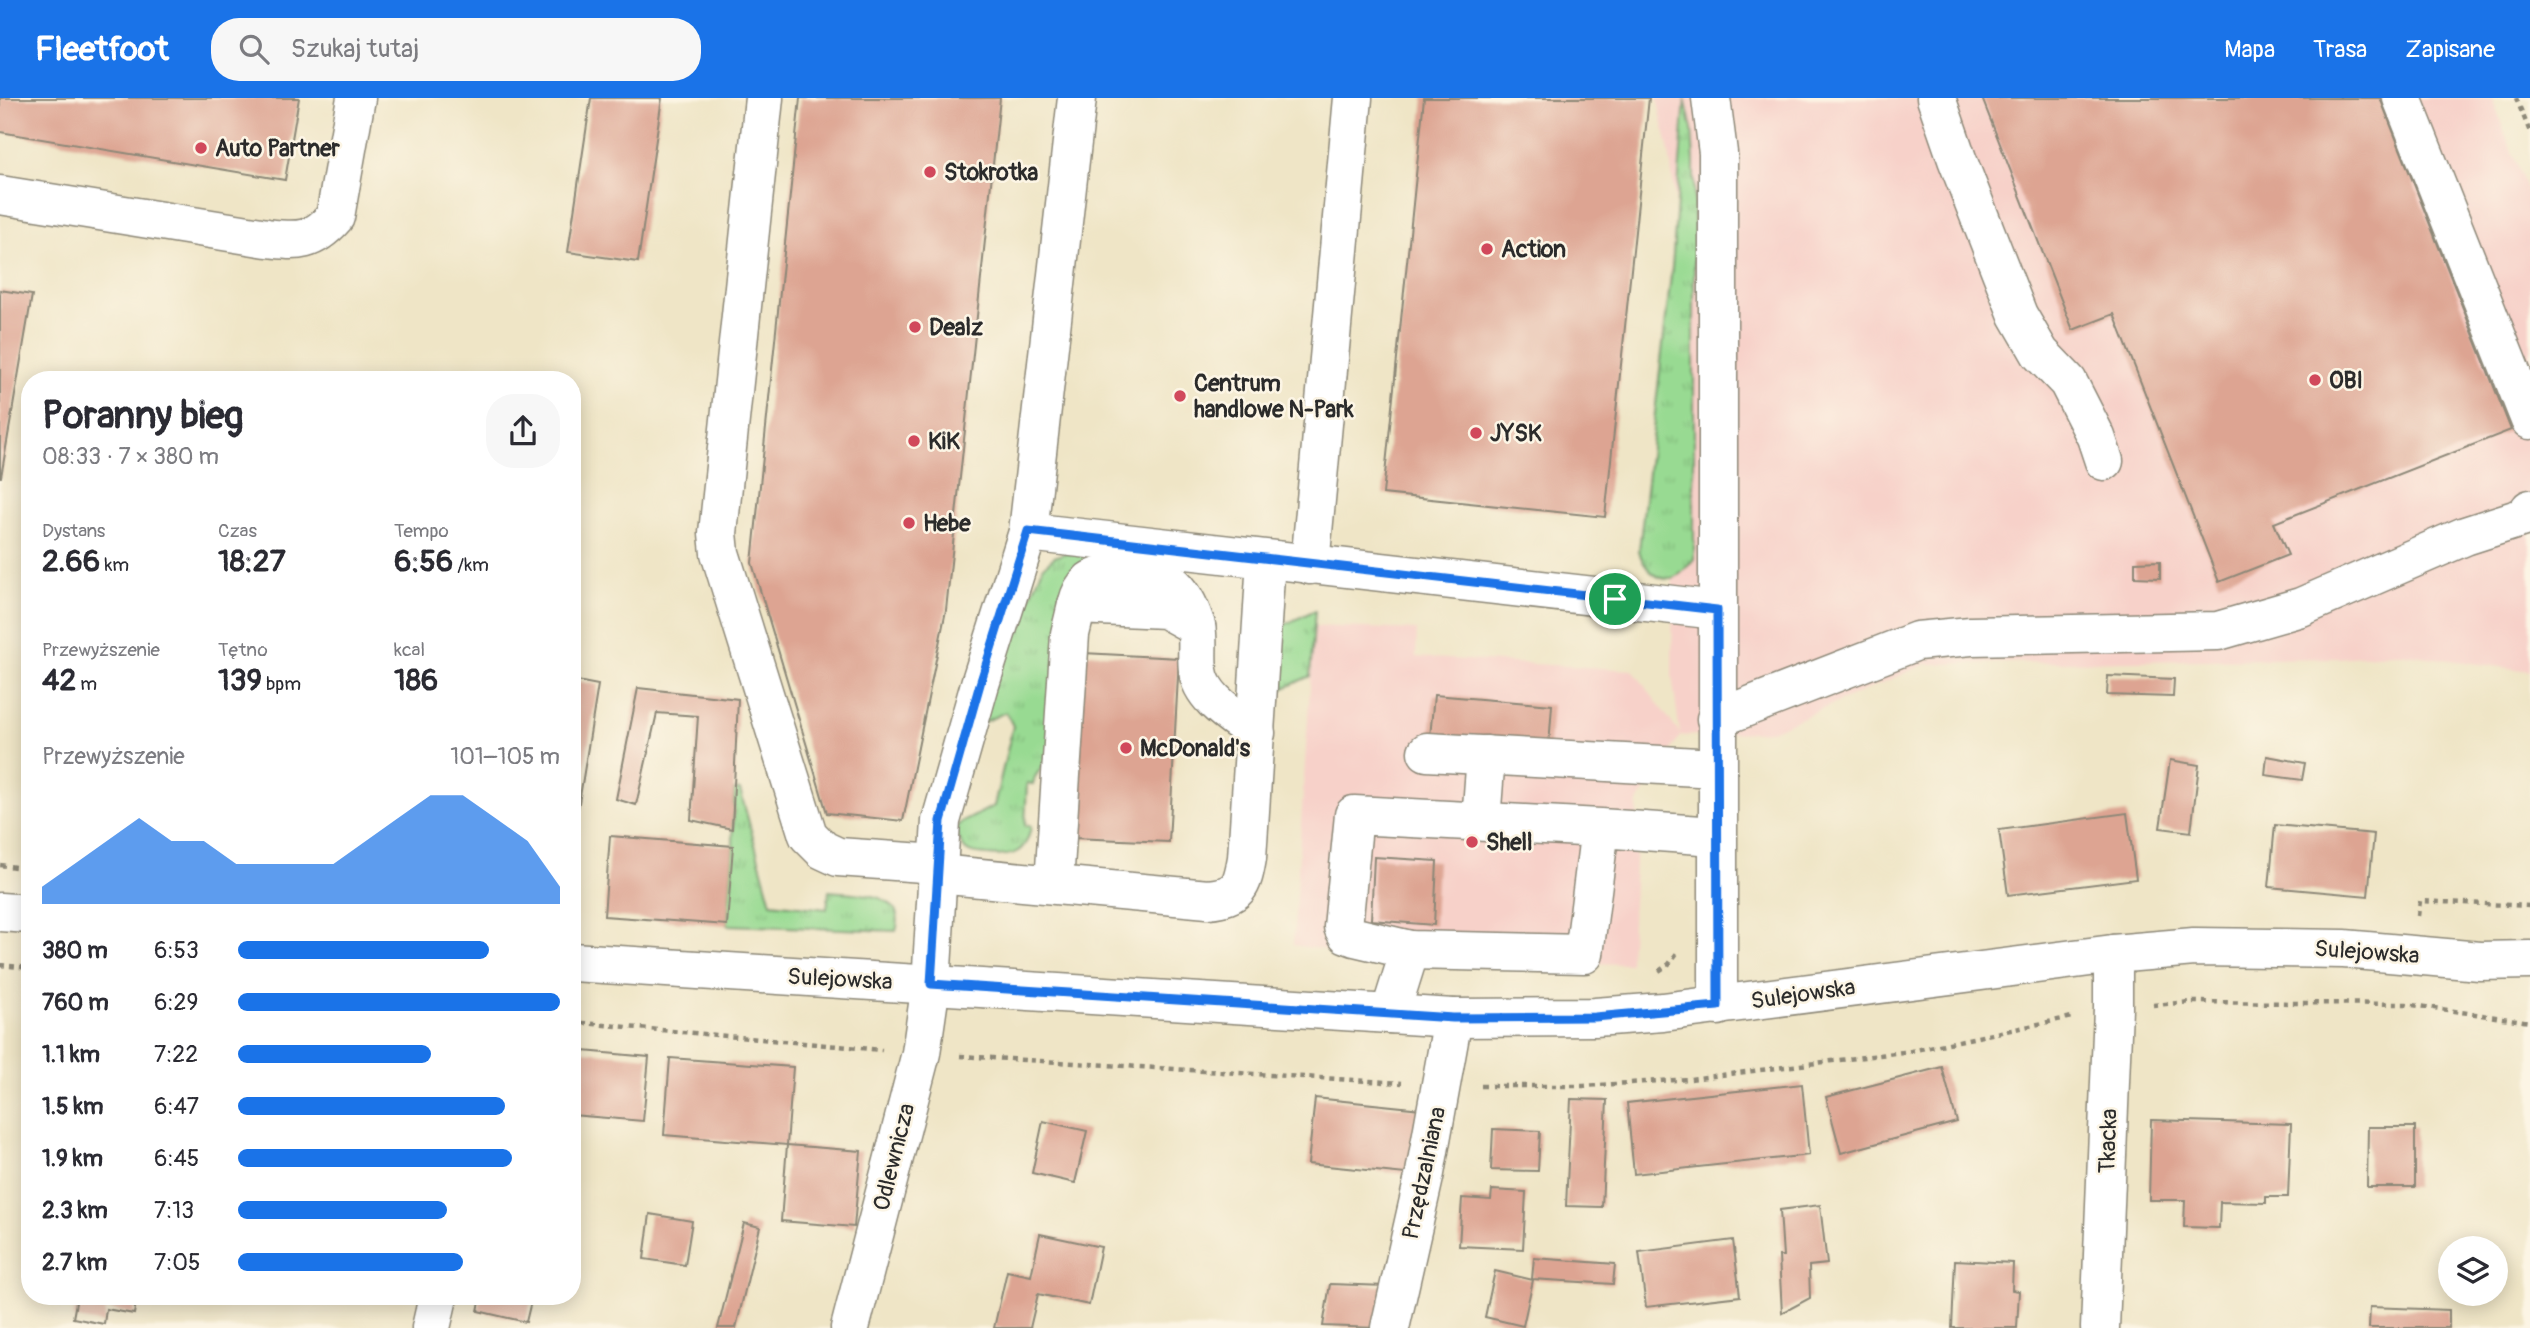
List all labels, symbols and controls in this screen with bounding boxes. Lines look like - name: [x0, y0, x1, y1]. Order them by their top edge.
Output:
- search box: [211, 18, 701, 81]
- text: Fleetfoot: [35, 29, 169, 70]
- icon: search: [235, 30, 273, 68]
- text: Szukaj tutaj: [291, 33, 419, 65]
- text: Mapa: [2224, 35, 2275, 64]
- text: Trasa: [2313, 35, 2367, 64]
- text: Zapisane: [2405, 35, 2495, 64]
- place label: Auto Partner: [215, 134, 340, 163]
- marker: Auto Partner: [193, 140, 209, 156]
- place label: Stokrotka: [944, 158, 1039, 187]
- marker: Stokrotka: [922, 164, 938, 180]
- place label: Action: [1501, 235, 1566, 264]
- marker: Action: [1479, 241, 1495, 257]
- place label: Dealz: [929, 313, 983, 342]
- marker: Dealz: [907, 319, 923, 335]
- place label: OBI: [2329, 366, 2363, 395]
- place label: Centrum handlowe N-Park: [1194, 369, 1354, 424]
- marker: OBI: [2307, 372, 2323, 388]
- marker: Centrum handlowe N-Park: [1172, 388, 1188, 404]
- text: Poranny bieg: [42, 392, 243, 440]
- button: share: [486, 394, 560, 468]
- place label: JYSK: [1490, 419, 1542, 448]
- marker: JYSK: [1468, 425, 1484, 441]
- place label: KiK: [928, 427, 960, 456]
- marker: KiK: [906, 433, 922, 449]
- text: 08:33 · 7 × 380 m: [42, 442, 219, 471]
- place label: Hebe: [923, 509, 971, 538]
- marker: Hebe: [901, 515, 917, 531]
- text: Dystans: [42, 519, 105, 543]
- text: Czas: [218, 519, 257, 543]
- text: Tempo: [394, 519, 449, 543]
- text: 2.66: [42, 543, 100, 580]
- text: 18:27: [218, 543, 286, 580]
- text: 6:56: [394, 543, 453, 580]
- text: km: [100, 553, 129, 577]
- text: /km: [453, 553, 489, 577]
- pin: [1585, 569, 1645, 629]
- icon: arrive: [1596, 580, 1634, 618]
- text: Przewyższenie: [42, 638, 160, 662]
- text: Tętno: [218, 638, 268, 662]
- text: kcal: [394, 638, 425, 662]
- text: 42: [42, 662, 76, 699]
- text: 139: [218, 662, 262, 699]
- text: 186: [394, 662, 438, 699]
- text: m: [76, 672, 97, 696]
- text: bpm: [262, 672, 301, 696]
- place label: McDonald's: [1140, 734, 1251, 763]
- marker: McDonald's: [1118, 740, 1134, 756]
- text: Przewyższenie: [42, 742, 185, 771]
- text: 101–105 m: [450, 742, 560, 771]
- place label: Shell: [1486, 828, 1532, 857]
- marker: Shell: [1464, 834, 1480, 850]
- street label: Sulejowska: [2313, 934, 2421, 970]
- text: 380 m: [42, 936, 108, 965]
- text: 6:53: [154, 936, 199, 965]
- street label: Sulejowska: [787, 962, 893, 996]
- street label: Sulejowska: [1749, 972, 1857, 1016]
- text: 760 m: [42, 988, 109, 1017]
- text: 6:29: [154, 988, 198, 1017]
- text: 1.1 km: [42, 1040, 100, 1069]
- text: 7:22: [154, 1040, 198, 1069]
- text: 1.5 km: [42, 1092, 104, 1121]
- text: 6:47: [154, 1092, 199, 1121]
- street label: Odlewnicza: [867, 1100, 921, 1214]
- street label: Przędzalniana: [1396, 1104, 1452, 1242]
- street label: Tkacka: [2092, 1108, 2124, 1174]
- text: 1.9 km: [42, 1144, 103, 1173]
- text: 6:45: [154, 1144, 199, 1173]
- text: 2.3 km: [42, 1196, 108, 1225]
- text: 7:13: [154, 1196, 194, 1225]
- map controls: [2438, 1236, 2508, 1306]
- button: layers: [2438, 1236, 2508, 1306]
- text: 2.7 km: [42, 1248, 107, 1277]
- text: 7:05: [154, 1248, 200, 1277]

